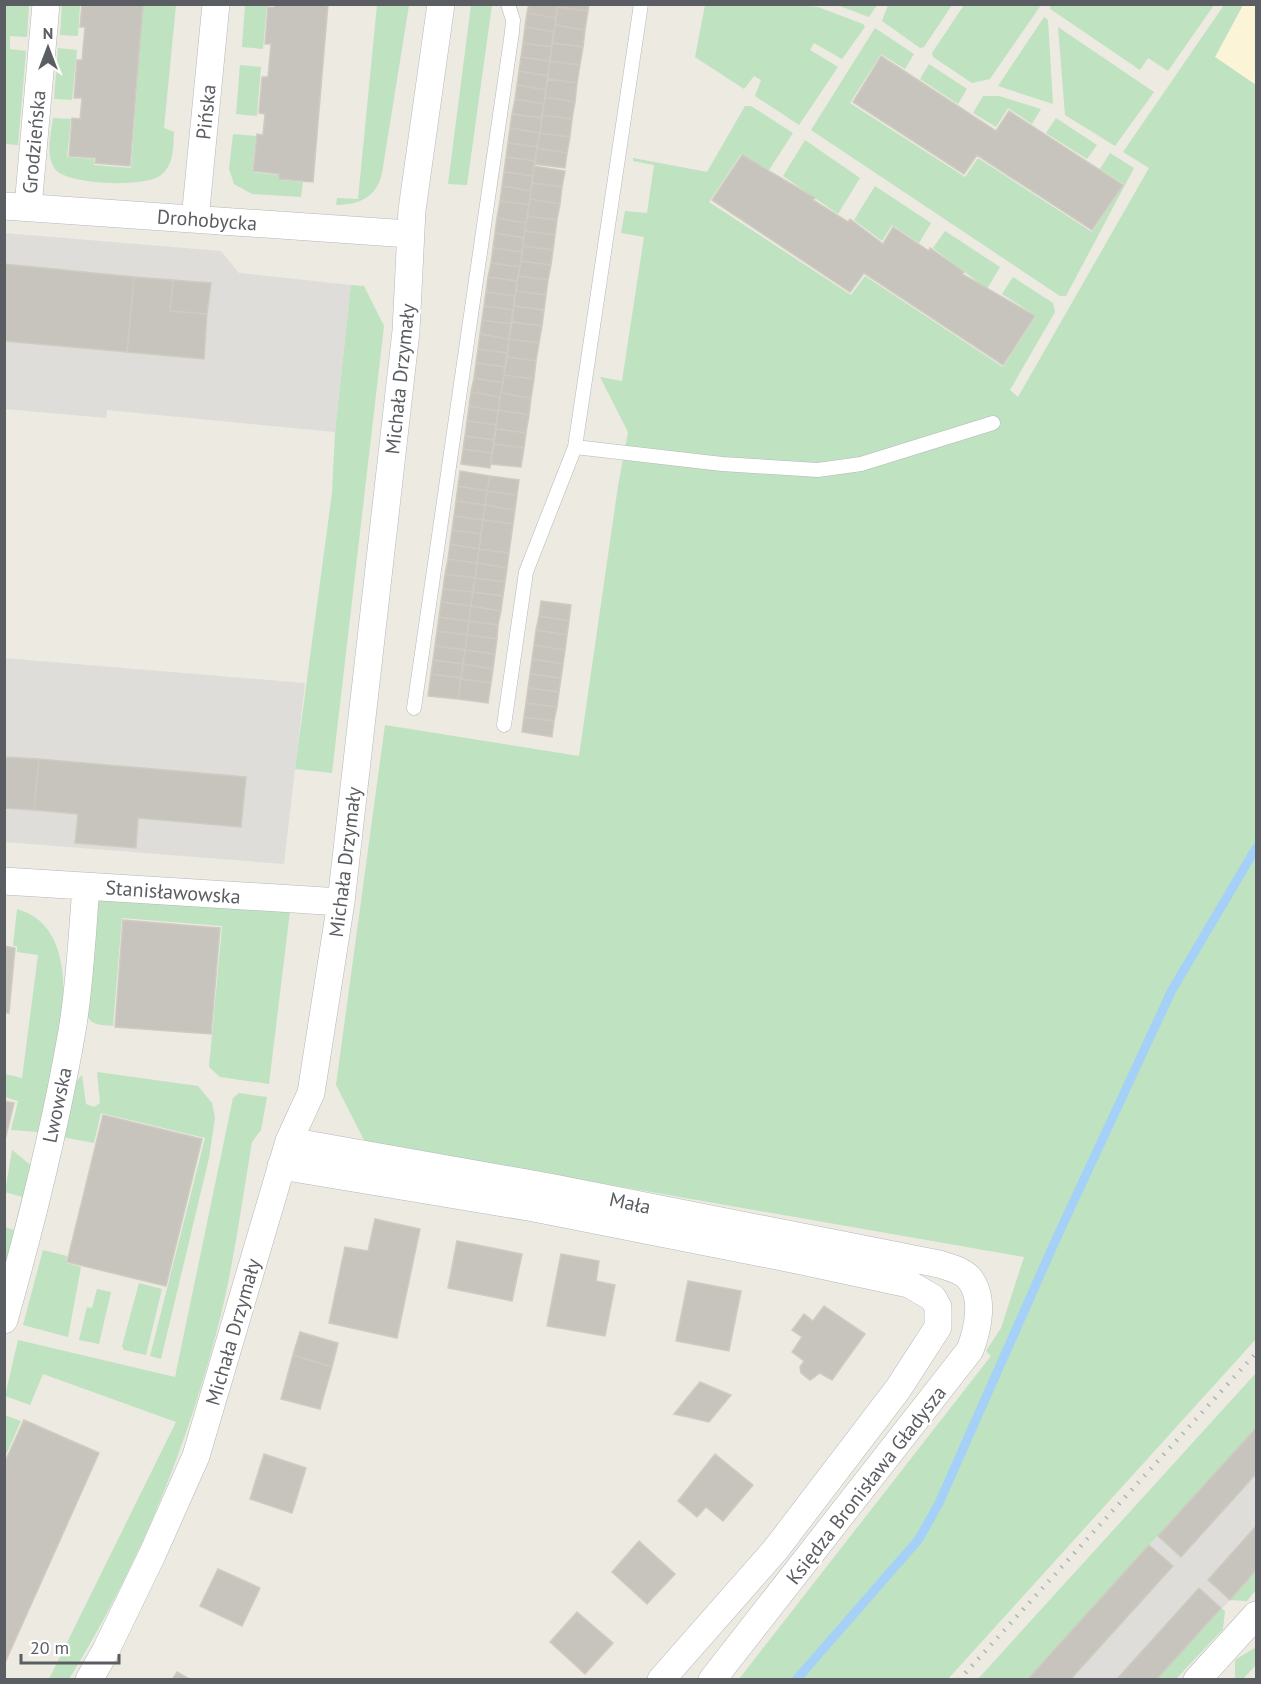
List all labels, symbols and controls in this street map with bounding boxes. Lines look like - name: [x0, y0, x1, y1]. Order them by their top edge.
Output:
- north arrow: [18, 18, 78, 78]
- text: N: [43, 23, 53, 43]
- street label: Pińska: [190, 83, 222, 141]
- street label: Grodzieńska: [17, 89, 51, 195]
- street label: Drohobycka: [156, 204, 258, 236]
- street label: Michała Drzymały: [379, 302, 421, 456]
- street label: Michała Drzymały: [323, 785, 367, 939]
- street label: Stanisławowska: [105, 874, 241, 910]
- street label: Lwowska: [36, 1065, 78, 1145]
- street label: Mała: [607, 1186, 653, 1220]
- street label: Michała Drzymały: [200, 1255, 267, 1408]
- street label: Księdza Bronisława Gładysza: [780, 1380, 952, 1590]
- scale bar: [21, 1627, 118, 1665]
- text: 20 m: [30, 1636, 69, 1659]

